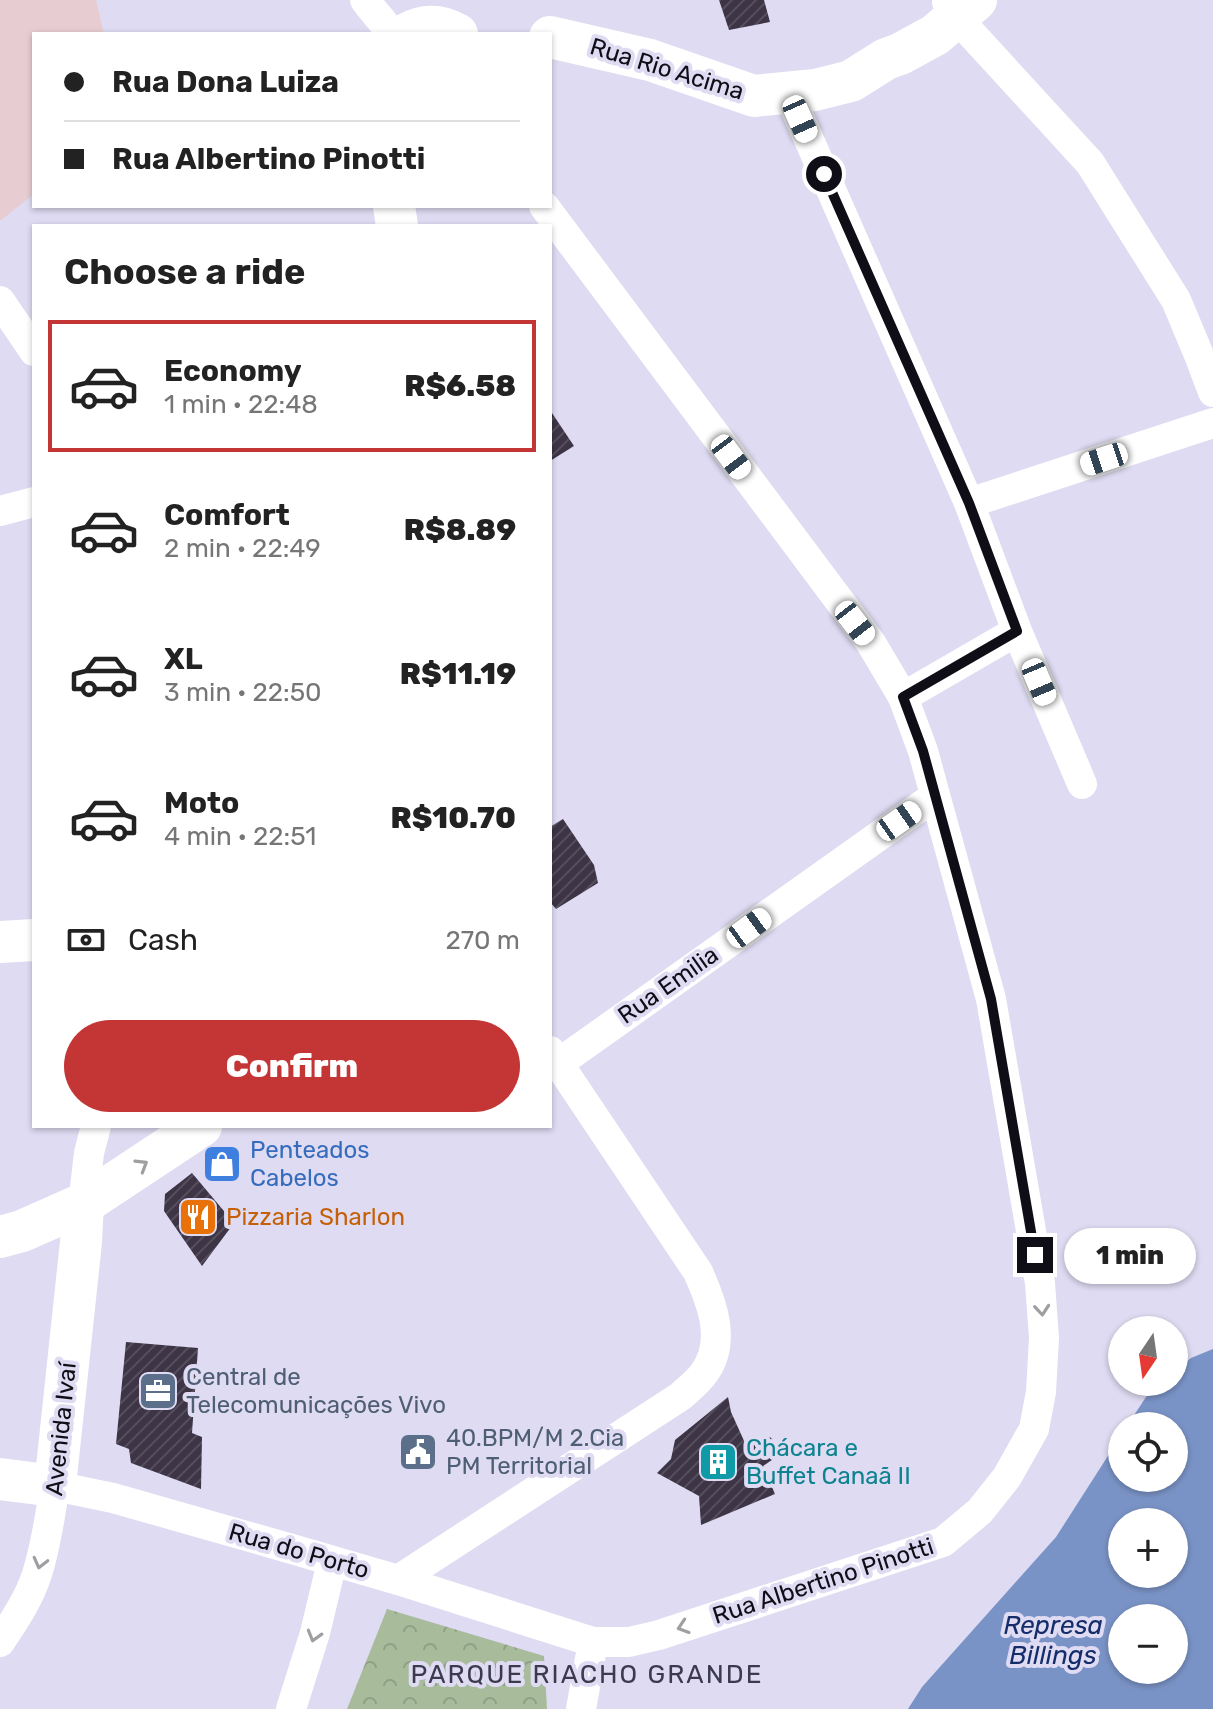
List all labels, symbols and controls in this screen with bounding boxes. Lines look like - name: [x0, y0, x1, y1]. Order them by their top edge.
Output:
- street label: Rua Rio Acima: [587, 32, 747, 106]
- text: Rua Dona Luiza: [112, 64, 339, 100]
- car: [779, 92, 821, 146]
- text: Rua Albertino Pinotti: [112, 141, 425, 177]
- route start: [806, 156, 842, 192]
- text: Choose a ride: [64, 250, 305, 293]
- icon: car: [68, 350, 140, 422]
- text: Economy: [164, 353, 302, 389]
- text: R$6.58: [404, 368, 516, 404]
- text: 1 min · 22:48: [164, 389, 318, 420]
- car: [707, 431, 755, 483]
- car: [1077, 440, 1131, 478]
- icon: car: [68, 494, 140, 566]
- text: Comfort: [164, 497, 290, 533]
- text: R$8.89: [404, 512, 516, 548]
- text: 2 min · 22:49: [164, 533, 321, 564]
- car: [831, 597, 879, 649]
- icon: car: [68, 638, 140, 710]
- text: XL: [164, 641, 203, 677]
- car: [1019, 655, 1059, 709]
- text: R$11.19: [400, 656, 516, 692]
- text: 3 min · 22:50: [164, 677, 322, 708]
- icon: car: [68, 782, 140, 854]
- text: Moto: [164, 785, 239, 821]
- car: [872, 797, 926, 845]
- text: R$10.70: [390, 800, 516, 836]
- text: 4 min · 22:51: [164, 821, 316, 852]
- car: [723, 904, 775, 952]
- icon: cash: [64, 918, 108, 962]
- text: Cash: [128, 922, 198, 958]
- text: 270 m: [445, 925, 520, 956]
- street label: Rua Emilia: [613, 940, 723, 1030]
- button: Confirm: [64, 1020, 520, 1112]
- place label: Penteados Cabelos: [250, 1136, 369, 1192]
- shop icon: Penteados Cabelos: [201, 1143, 243, 1185]
- one-way arrow: [133, 1159, 148, 1174]
- restaurant icon: Pizzaria Sharlon: [177, 1196, 219, 1238]
- place label: Pizzaria Sharlon: [226, 1203, 405, 1231]
- callout: 1 min: [1063, 1227, 1195, 1283]
- route end: [1017, 1237, 1053, 1273]
- text: 1 min: [1096, 1240, 1164, 1271]
- one-way arrow: [1033, 1304, 1050, 1317]
- north arrow: [1108, 1316, 1188, 1396]
- map controls: [1108, 1316, 1188, 1684]
- street label: Avenida Ivaí: [40, 1360, 82, 1497]
- place label: Central de Telecomunicações Vivo: [186, 1363, 446, 1419]
- office icon: Central de Telecomunicações Vivo: [137, 1370, 179, 1412]
- button: locate: [1108, 1412, 1188, 1492]
- place label: 40.BPM/M 2.Cia PM Territorial: [446, 1424, 624, 1480]
- public building icon: 40.BPM/M 2.Cia PM Territorial: [397, 1431, 439, 1473]
- place label: Chácara e Buffet Canaã II: [746, 1434, 911, 1490]
- building icon: Chácara e Buffet Canaã II: [697, 1441, 739, 1483]
- button: +: [1108, 1508, 1188, 1588]
- street label: Rua do Porto: [226, 1518, 372, 1584]
- street label: Rua Albertino Pinotti: [709, 1532, 937, 1630]
- one-way arrow: [32, 1555, 49, 1569]
- button: −: [1108, 1604, 1188, 1684]
- water label: Represa Billings: [1003, 1610, 1103, 1671]
- one-way arrow: [677, 1617, 691, 1633]
- one-way arrow: [307, 1629, 323, 1642]
- district label: PARQUE RIACHO GRANDE: [411, 1659, 763, 1690]

